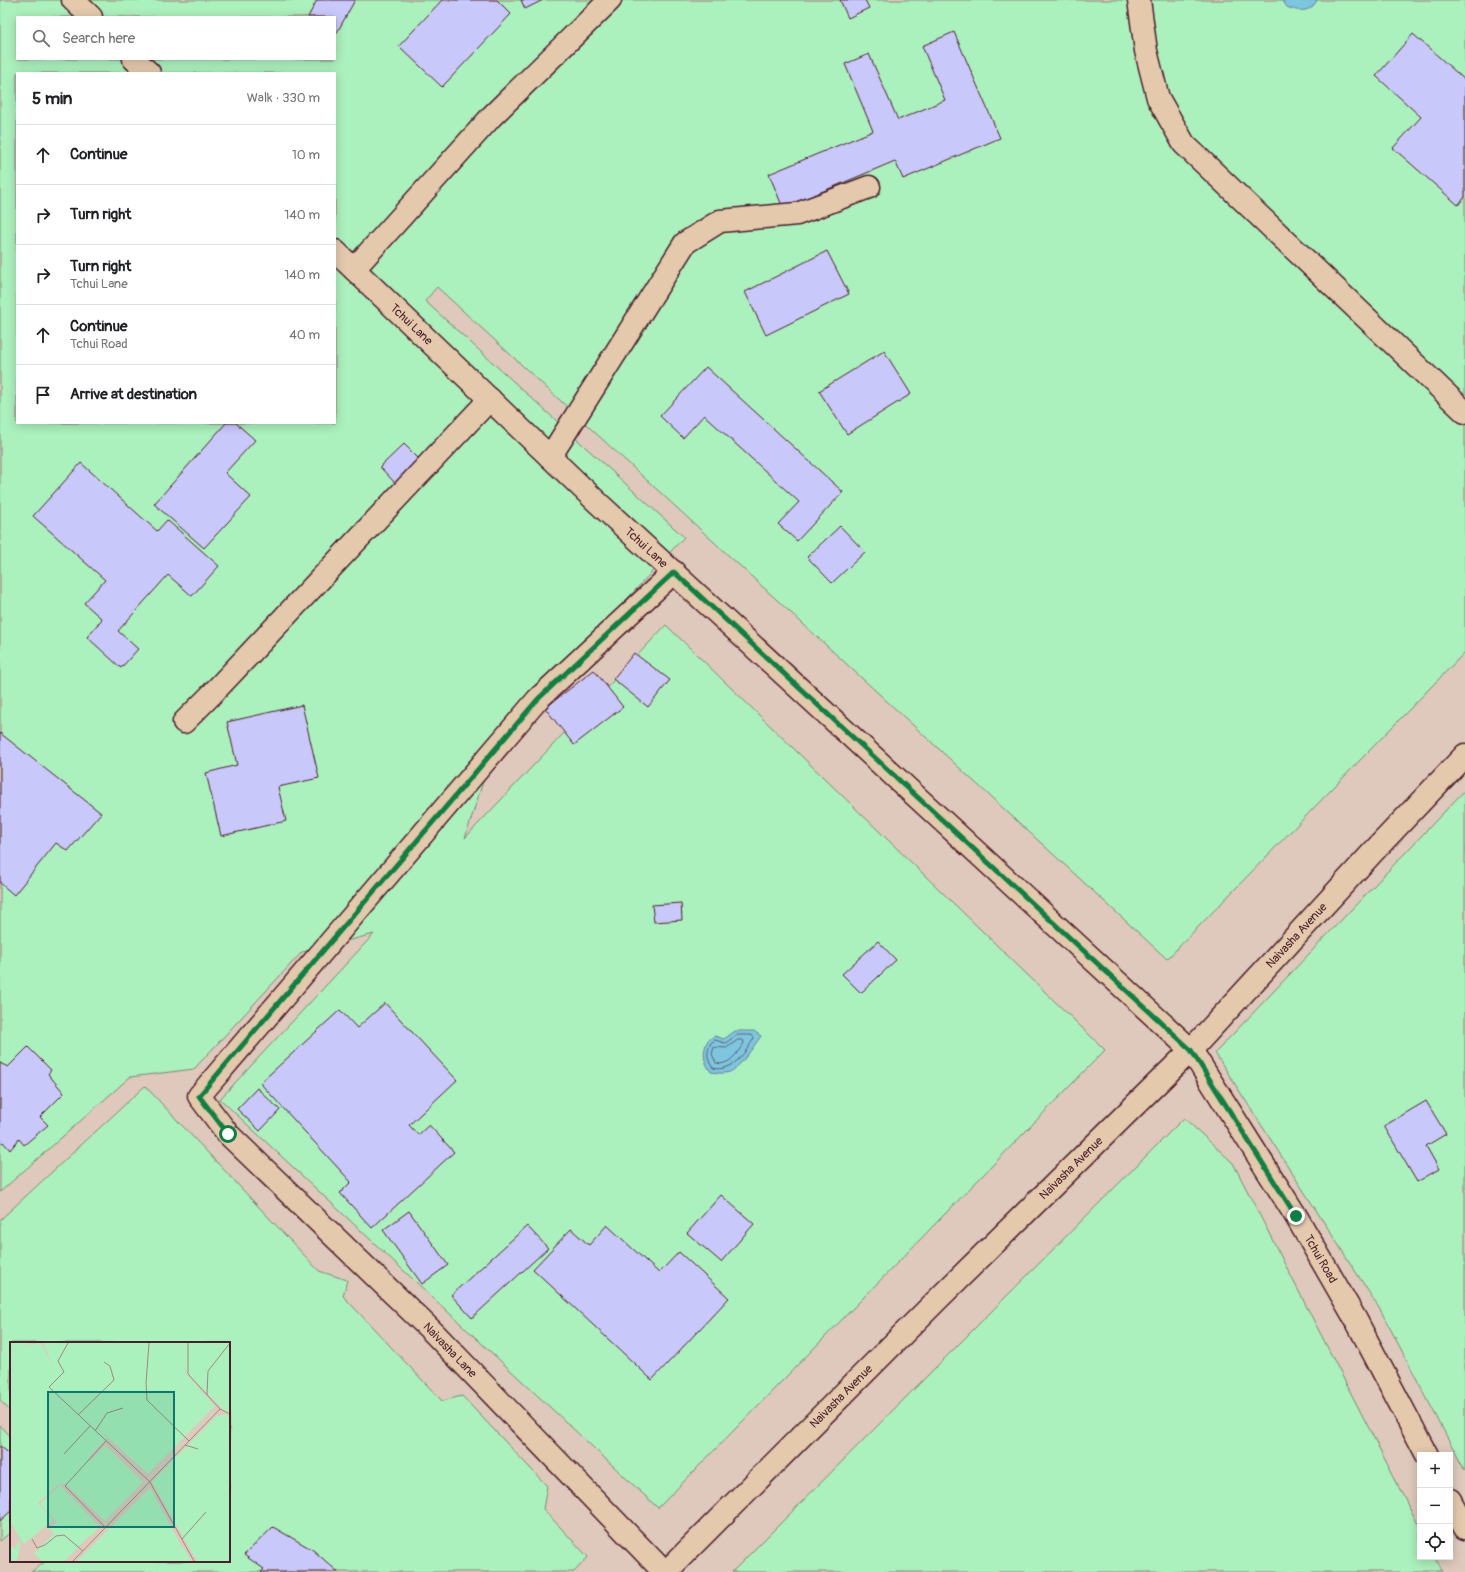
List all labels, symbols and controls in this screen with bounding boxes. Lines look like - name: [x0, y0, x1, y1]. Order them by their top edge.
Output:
- search box: [16, 16, 336, 60]
- icon: search: [30, 27, 52, 49]
- text: Search here: [62, 29, 135, 48]
- text: 5 min: [32, 88, 72, 109]
- text: Walk · 330 m: [247, 90, 320, 106]
- icon: ahead: [32, 144, 54, 166]
- text: Continue: [70, 145, 128, 164]
- text: 10 m: [292, 147, 320, 163]
- icon: right: [32, 204, 54, 226]
- text: Turn right: [70, 205, 131, 224]
- text: 140 m: [284, 207, 320, 223]
- text: Turn right: [70, 257, 131, 276]
- icon: right: [32, 264, 54, 286]
- text: 140 m: [284, 267, 320, 283]
- text: Tchui Lane: [70, 276, 128, 292]
- street label: Tchui Lane: [387, 301, 436, 349]
- text: Continue: [70, 317, 128, 336]
- icon: ahead: [32, 324, 54, 346]
- text: 40 m: [289, 327, 320, 343]
- text: Tchui Road: [70, 336, 128, 352]
- icon: arrive: [32, 384, 54, 406]
- text: Arrive at destination: [70, 385, 197, 404]
- street label: Tchui Lane: [621, 524, 671, 572]
- street label: Naivasha Avenue: [1263, 900, 1330, 972]
- route start: [219, 1125, 237, 1143]
- street label: Naivasha Avenue: [1036, 1134, 1106, 1203]
- route end: [1287, 1207, 1305, 1225]
- street label: Tchui Road: [1301, 1232, 1340, 1286]
- street label: Naivasha Lane: [420, 1320, 480, 1381]
- inset map: [10, 1342, 230, 1562]
- street label: Naivasha Avenue: [807, 1362, 876, 1431]
- map controls: [1417, 1452, 1453, 1560]
- button: +: [1417, 1452, 1453, 1488]
- button: −: [1417, 1488, 1453, 1524]
- button: locate: [1417, 1524, 1453, 1560]

